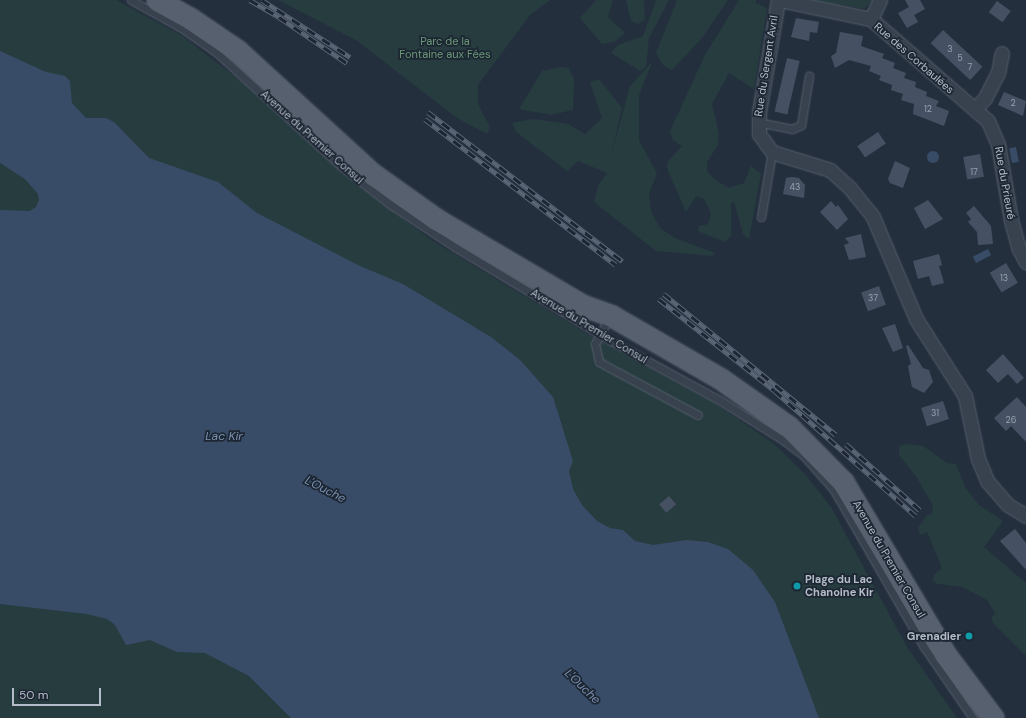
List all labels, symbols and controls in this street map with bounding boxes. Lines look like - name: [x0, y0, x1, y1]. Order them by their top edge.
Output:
- street label: Rue du Sergent Avril: [751, 15, 781, 117]
- street label: Rue des Corbaulées: [871, 20, 957, 96]
- park label: Parc de la Fontaine aux Fées: [399, 35, 491, 61]
- house number: 3: [947, 44, 953, 54]
- house number: 5: [957, 53, 963, 63]
- house number: 7: [968, 62, 972, 72]
- street label: Avenue du Premier Consul: [258, 87, 366, 187]
- house number: 2: [1010, 98, 1016, 108]
- house number: 12: [924, 104, 932, 114]
- street label: Rue du Prieuré: [992, 145, 1018, 221]
- house number: 17: [970, 167, 978, 177]
- house number: 43: [790, 182, 800, 192]
- house number: 13: [1000, 273, 1008, 283]
- street label: Avenue du Premier Consul: [528, 286, 650, 366]
- house number: 37: [868, 293, 878, 303]
- house number: 31: [931, 408, 939, 418]
- house number: 26: [1006, 415, 1016, 425]
- water label: Lac Kir: [205, 430, 243, 444]
- water label: L'Ouche: [302, 474, 348, 506]
- street label: Avenue du Premier Consul: [850, 498, 928, 620]
- place label: Plage du Lac Chanoine Kir: [805, 573, 874, 599]
- marker: Plage du Lac Chanoine Kir: [792, 581, 802, 591]
- place label: Grenadier: [907, 629, 961, 643]
- marker: Grenadier: [964, 631, 974, 641]
- water label: L'Ouche: [561, 667, 603, 707]
- scale bar: [14, 680, 103, 706]
- text: 50 m: [19, 687, 48, 703]

